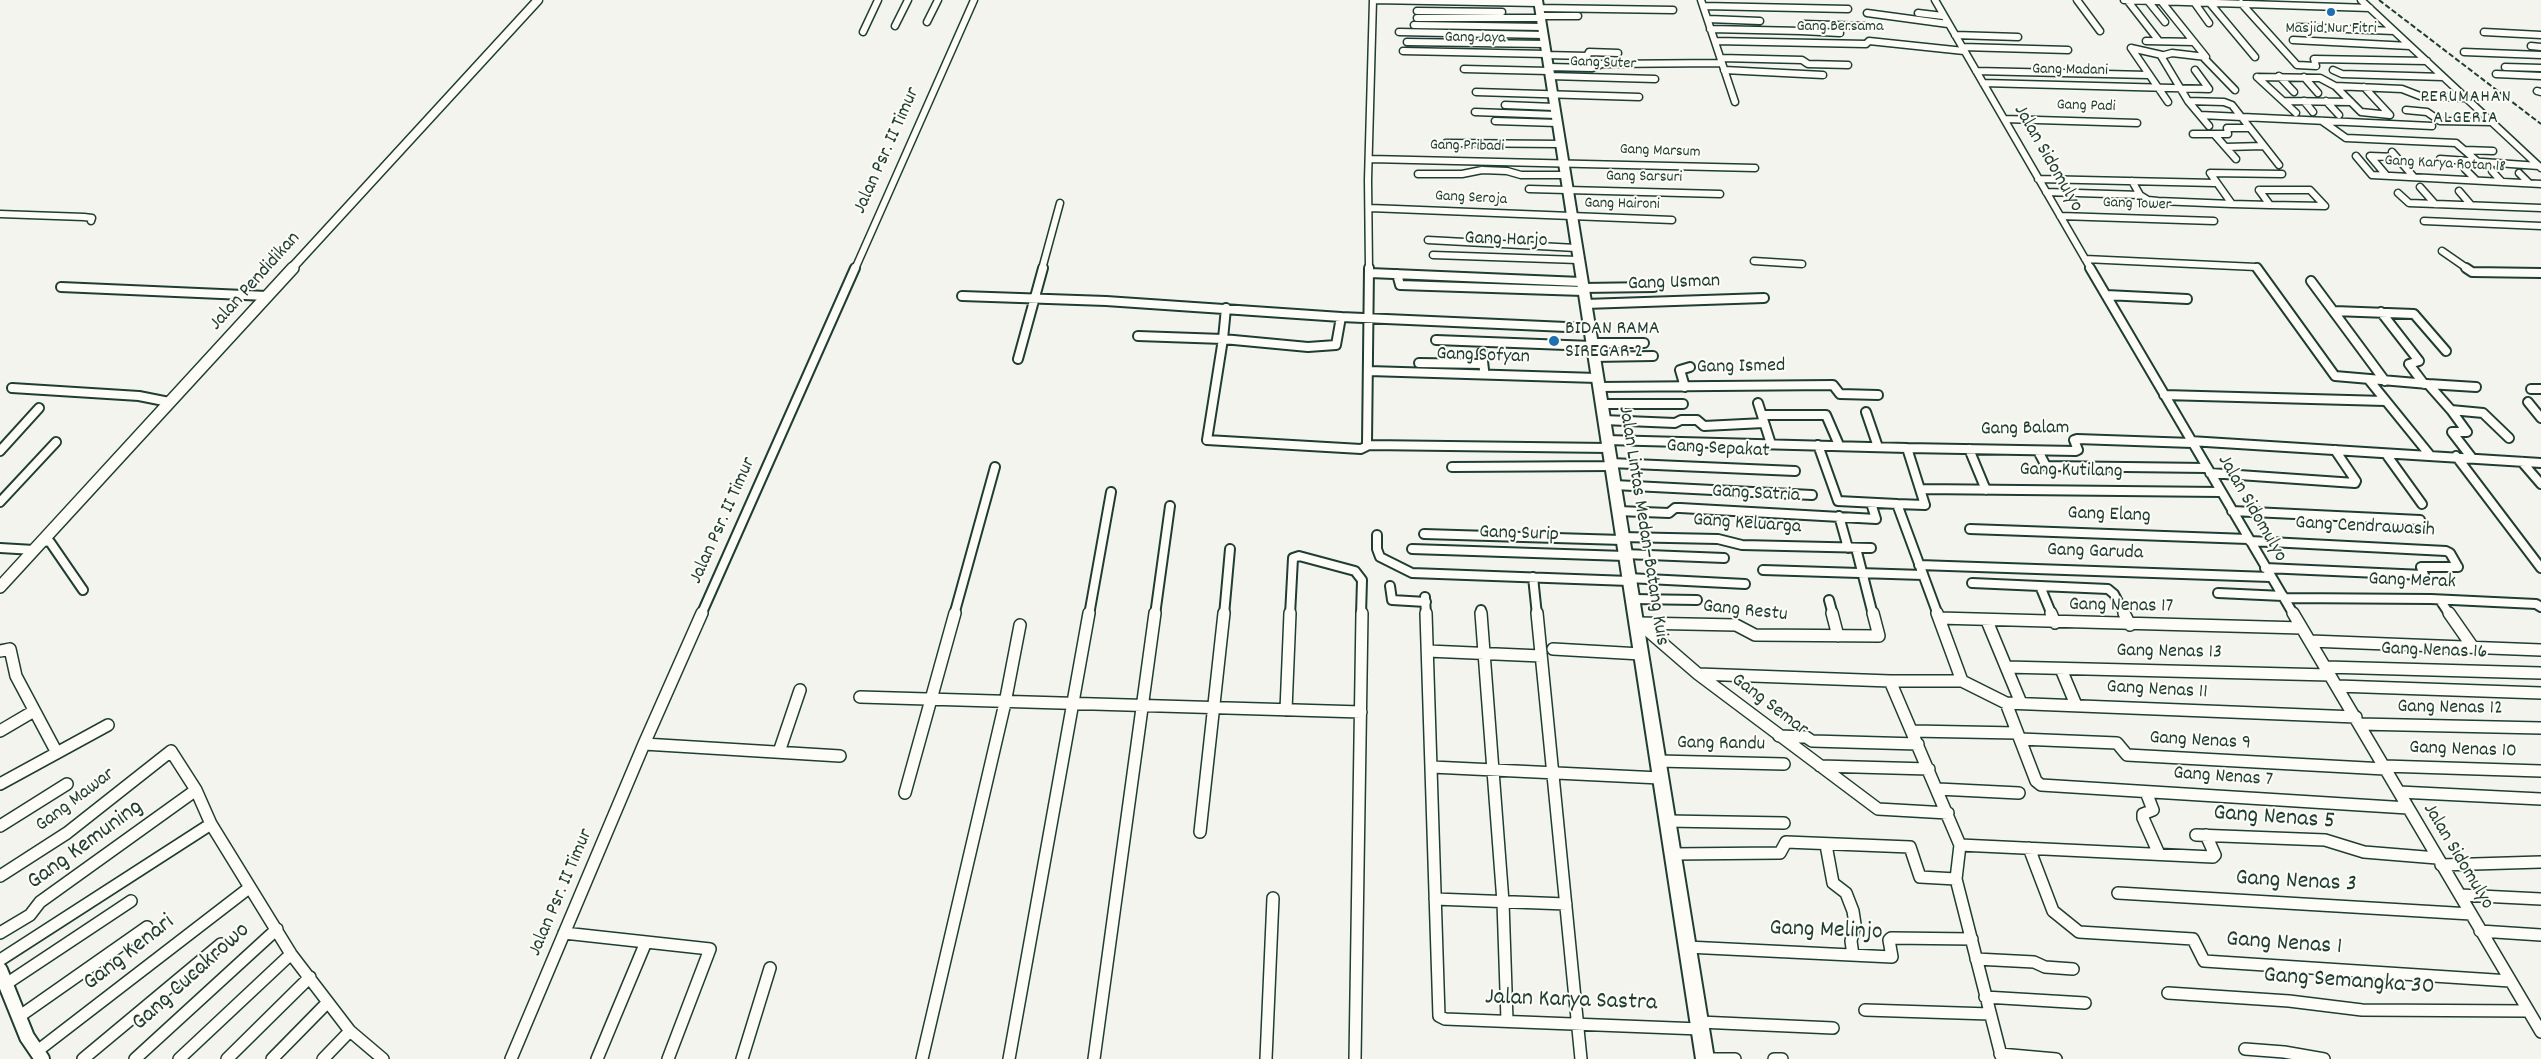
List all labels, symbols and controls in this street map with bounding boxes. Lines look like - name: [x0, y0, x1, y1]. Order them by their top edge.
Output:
- marker: Masjid Nur Fitri: [2325, 6, 2337, 18]
- street label: Gang Bersama: [1797, 18, 1883, 38]
- place label: Masjid Nur Fitri: [2285, 20, 2377, 40]
- street label: Gang Jaya: [1444, 29, 1506, 49]
- street label: Gang Suter: [1569, 53, 1637, 75]
- street label: Gang Madani: [2032, 61, 2108, 81]
- street label: Jalan Psr. II Timur: [849, 84, 927, 218]
- district label: PERUMAHAN ALGERIA: [2419, 88, 2513, 130]
- street label: Gang Padi: [2056, 96, 2116, 118]
- street label: Jalan Sidomulyo: [2007, 101, 2087, 217]
- street label: Gang Pribadi: [1430, 137, 1504, 157]
- street label: Gang Marsum: [1619, 141, 1701, 163]
- street label: Gang Karya Rotan 18: [2384, 152, 2506, 178]
- street label: Gang Sarsuri: [1606, 168, 1682, 188]
- street label: Gang Seroja: [1434, 188, 1508, 210]
- street label: Gang Tower: [2102, 194, 2172, 216]
- street label: Gang Haironi: [1584, 195, 1660, 215]
- street label: Jalan Pendidikan: [205, 228, 307, 336]
- street label: Gang Harjo: [1464, 228, 1548, 254]
- street label: Gang Usman: [1627, 270, 1721, 298]
- place label: BIDAN RAMA SIREGAR 2: [1565, 318, 1660, 365]
- marker: BIDAN RAMA SIREGAR 2: [1547, 334, 1561, 348]
- street label: Gang Sofyan: [1436, 343, 1530, 371]
- street label: Gang Ismed: [1696, 355, 1786, 381]
- street label: Jalan Lintas Medan–Batang Kuis: [1611, 405, 1673, 647]
- street label: Gang Balam: [1980, 417, 2070, 443]
- street label: Gang Sepakat: [1666, 435, 1770, 465]
- street label: Jalan Sidomulyo: [2211, 451, 2291, 567]
- street label: Jalan Psr. II Timur: [685, 454, 763, 588]
- street label: Gang Kutilang: [2019, 459, 2123, 485]
- street label: Gang Satria: [1711, 481, 1801, 509]
- street label: Gang Elang: [2067, 503, 2151, 529]
- street label: Gang Keluarga: [1692, 509, 1802, 541]
- street label: Gang Cendrawasih: [2295, 512, 2435, 544]
- street label: Gang Surip: [1479, 522, 1559, 548]
- street label: Gang Garuda: [2046, 539, 2144, 567]
- street label: Gang Merak: [2368, 568, 2456, 596]
- street label: Gang Nenas 17: [2069, 594, 2173, 620]
- street label: Gang Restu: [1701, 596, 1789, 628]
- street label: Gang Nenas 16: [2380, 638, 2488, 666]
- street label: Gang Nenas 13: [2116, 640, 2222, 666]
- street label: Gang Semar: [1726, 669, 1812, 743]
- street label: Gang Nenas 11: [2106, 676, 2208, 706]
- street label: Gang Nenas 12: [2397, 696, 2503, 722]
- street label: Gang Nenas 9: [2149, 727, 2251, 757]
- street label: Gang Randu: [1677, 732, 1765, 758]
- street label: Gang Nenas 10: [2409, 737, 2517, 765]
- street label: Gang Mawar: [32, 763, 120, 839]
- street label: Gang Nenas 7: [2172, 763, 2274, 793]
- street label: Gang Kemuning: [23, 794, 149, 898]
- street label: Gang Nenas 5: [2212, 800, 2336, 838]
- street label: Jalan Sidomulyo: [2416, 800, 2498, 914]
- street label: Jalan Psr. II Timur: [524, 826, 600, 960]
- street label: Gang Nenas 3: [2235, 865, 2357, 901]
- street label: Gang Kenari: [79, 909, 181, 999]
- street label: Gang Melinjo: [1769, 916, 1883, 948]
- street label: Gang Cucakrowo: [127, 917, 257, 1039]
- street label: Gang Nenas 1: [2225, 927, 2343, 963]
- street label: Gang Semangka 30: [2263, 963, 2435, 1003]
- street label: Jalan Karya Sastra: [1484, 985, 1658, 1019]

